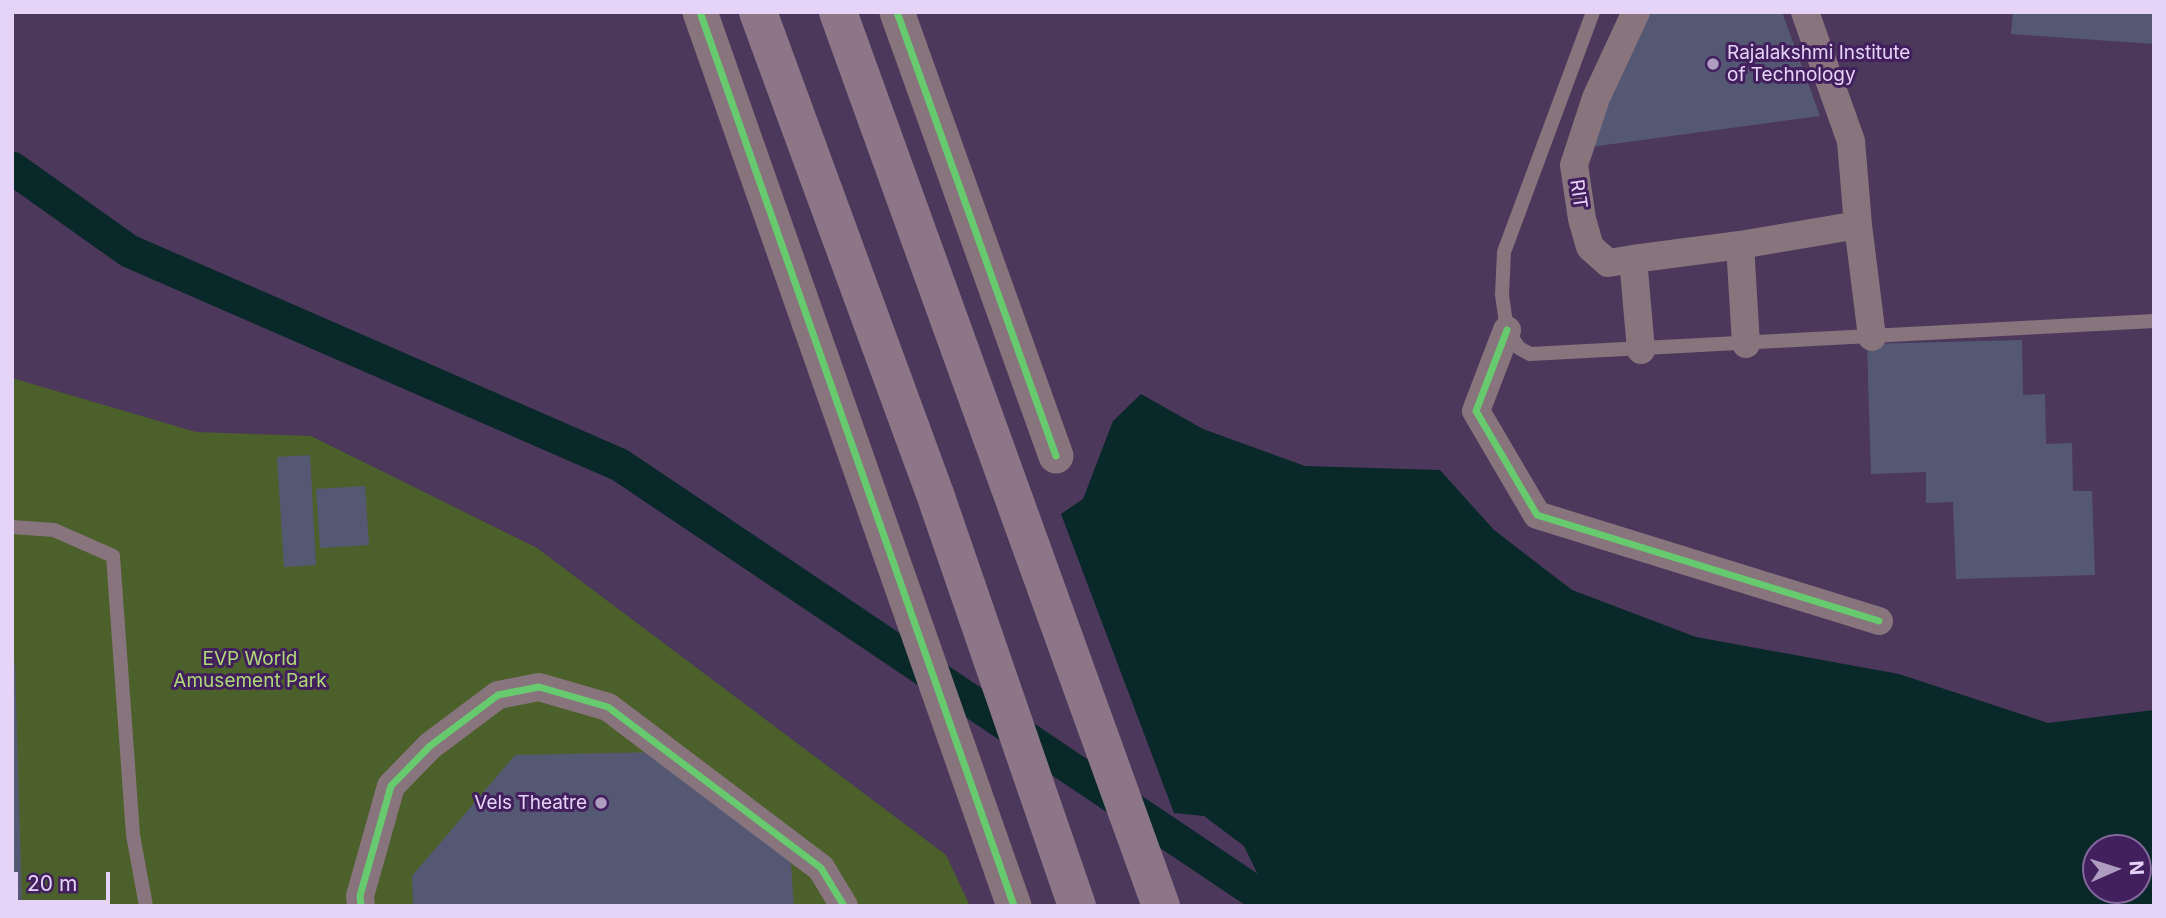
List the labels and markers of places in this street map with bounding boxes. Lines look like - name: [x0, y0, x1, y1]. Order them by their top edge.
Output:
- place label: Rajalakshmi Institute of Technology: [1727, 42, 1910, 86]
- marker: Rajalakshmi Institute of Technology: [1705, 56, 1721, 72]
- place label: Vels Theatre: [474, 792, 587, 814]
- marker: Vels Theatre: [593, 795, 609, 811]

